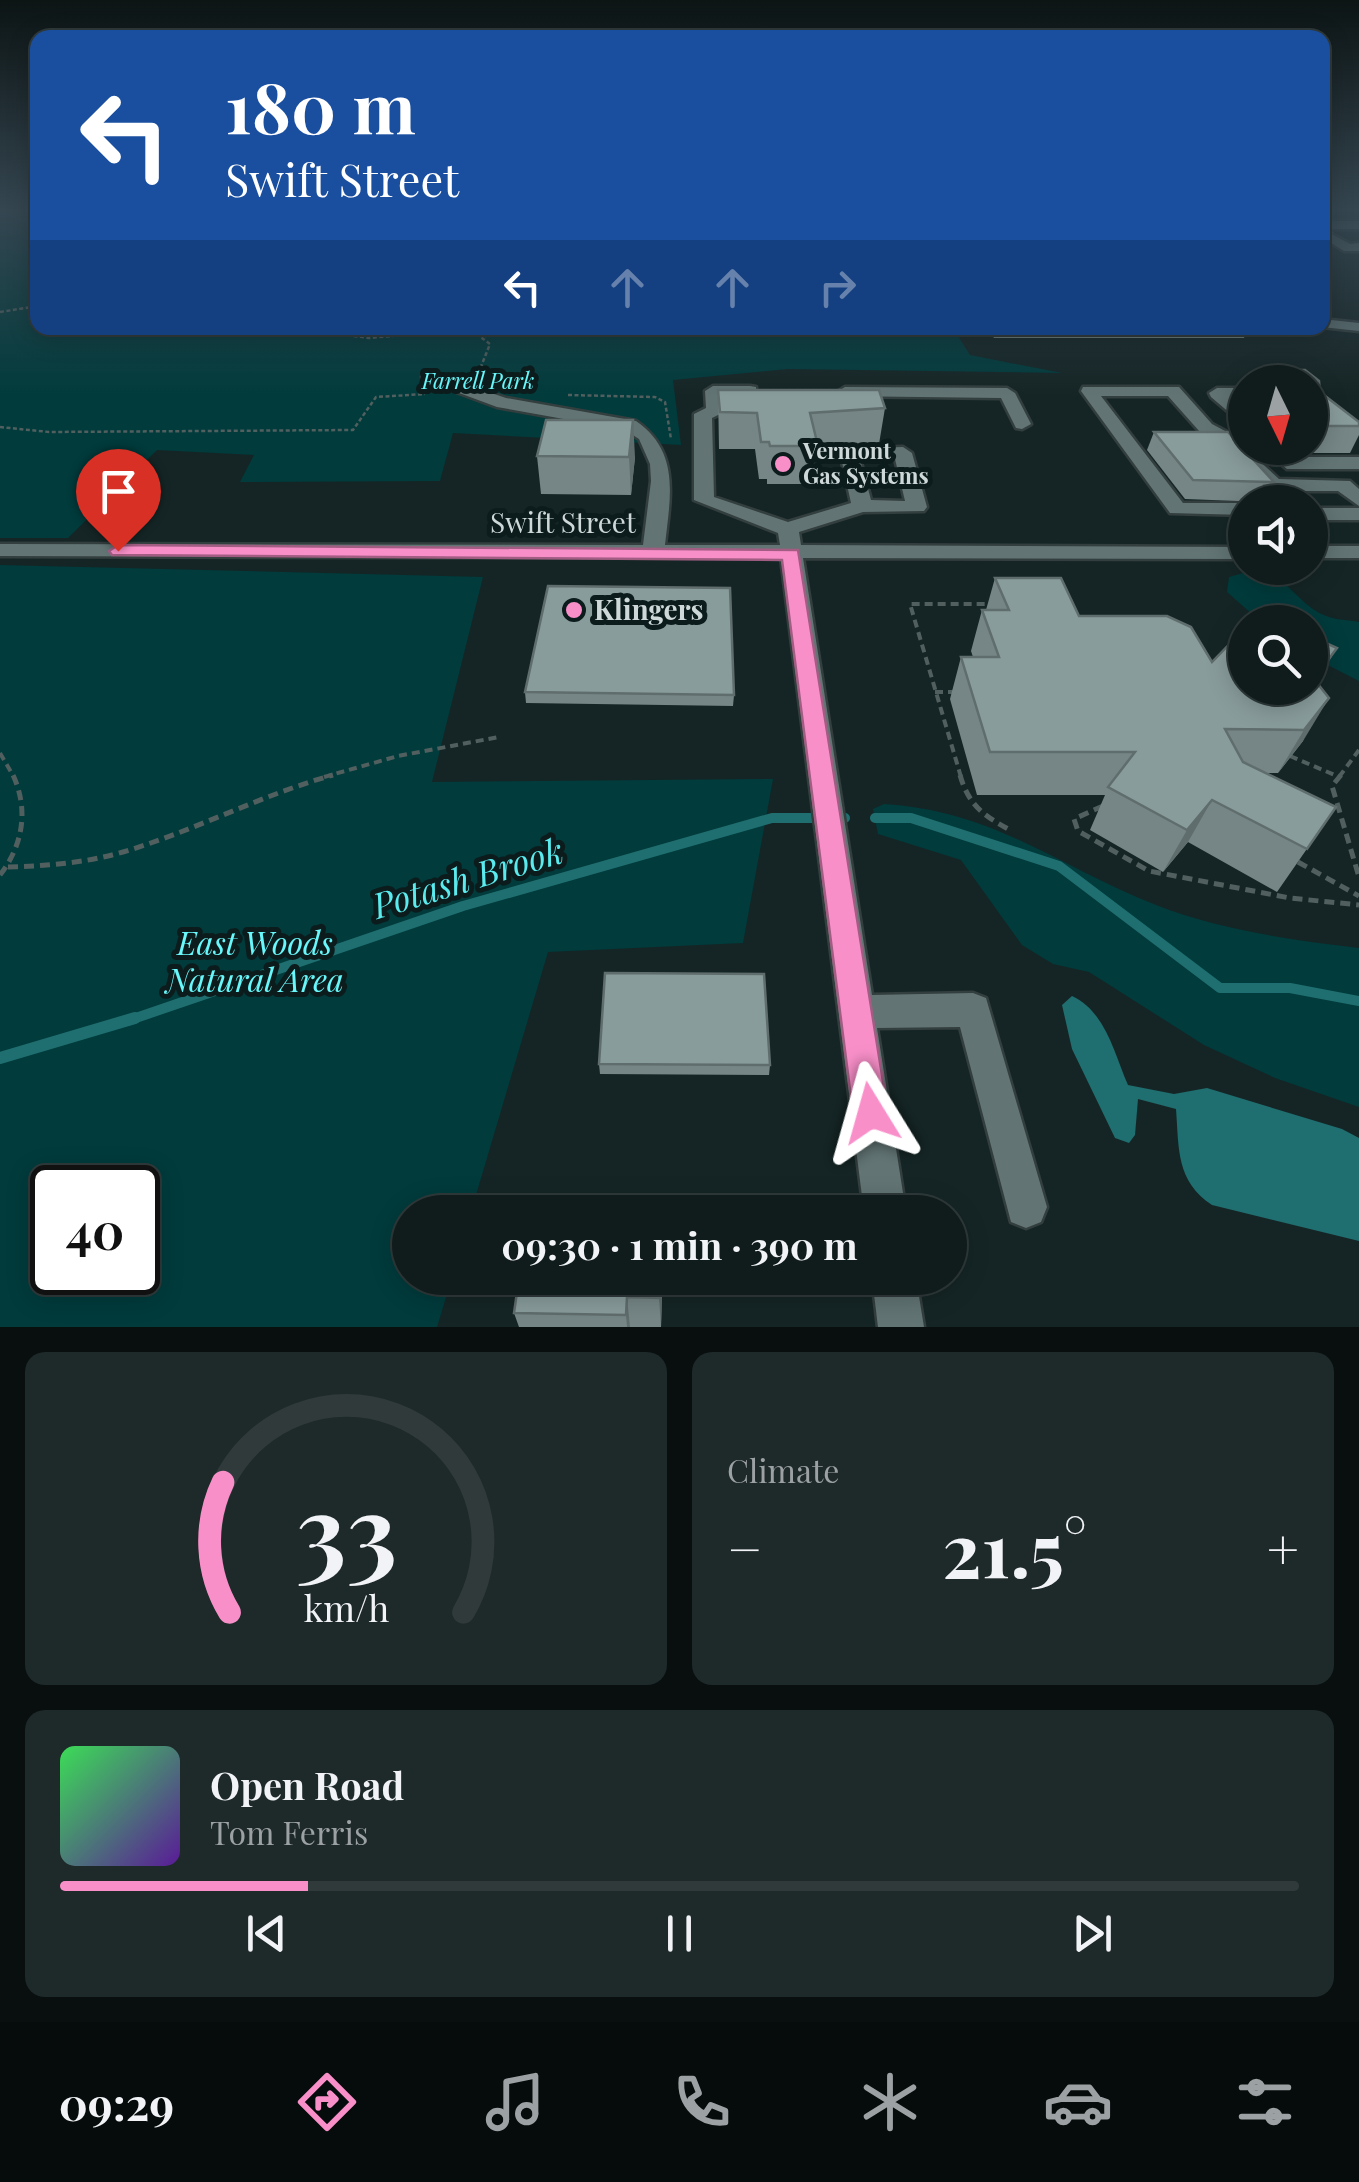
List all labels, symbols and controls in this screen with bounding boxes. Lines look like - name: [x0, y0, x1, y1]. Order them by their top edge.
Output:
- text: 180 m: [225, 58, 416, 152]
- icon: left: [60, 70, 190, 200]
- text: Swift Street: [225, 148, 459, 208]
- icon: left: [495, 260, 550, 315]
- icon: ahead: [600, 260, 655, 315]
- icon: ahead: [705, 260, 760, 315]
- icon: right: [810, 260, 865, 315]
- park label: Farrell Park: [421, 365, 534, 395]
- north arrow: [1228, 365, 1328, 465]
- map controls: [1228, 365, 1328, 705]
- place label: Vermont Gas Systems: [802, 435, 929, 490]
- pin: [76, 449, 161, 552]
- marker: Vermont Gas Systems: [772, 453, 794, 475]
- icon: arrive: [91, 464, 146, 519]
- button: sound: [1228, 485, 1328, 585]
- street label: Swift Street: [490, 503, 637, 540]
- place label: Klingers: [594, 590, 704, 627]
- marker: Klingers: [563, 599, 585, 621]
- button: search: [1228, 605, 1328, 705]
- water label: Potash Brook: [364, 825, 568, 928]
- park label: East Woods Natural Area: [163, 920, 344, 1000]
- position arrow: [819, 1061, 923, 1165]
- speed limit sign: 40: [30, 1165, 160, 1295]
- text: 09:30 · 1 min · 390 m: [501, 1219, 858, 1270]
- text: Climate: [727, 1448, 839, 1491]
- text: 33: [295, 1457, 397, 1596]
- text: 21.5°: [942, 1497, 1087, 1597]
- text: −: [727, 1510, 763, 1584]
- text: +: [1267, 1510, 1299, 1584]
- text: km/h: [303, 1583, 389, 1631]
- text: Open Road: [210, 1759, 404, 1810]
- text: Tom Ferris: [210, 1810, 368, 1853]
- icon: previous: [239, 1906, 294, 1961]
- icon: pause: [652, 1906, 707, 1961]
- icon: next: [1065, 1906, 1120, 1961]
- icon: directions: [292, 2067, 362, 2137]
- icon: music: [480, 2067, 550, 2137]
- icon: phone: [667, 2067, 737, 2137]
- icon: climate: [855, 2067, 925, 2137]
- icon: car: [1043, 2067, 1113, 2137]
- icon: filters: [1230, 2067, 1300, 2137]
- text: 09:29: [59, 2072, 174, 2132]

